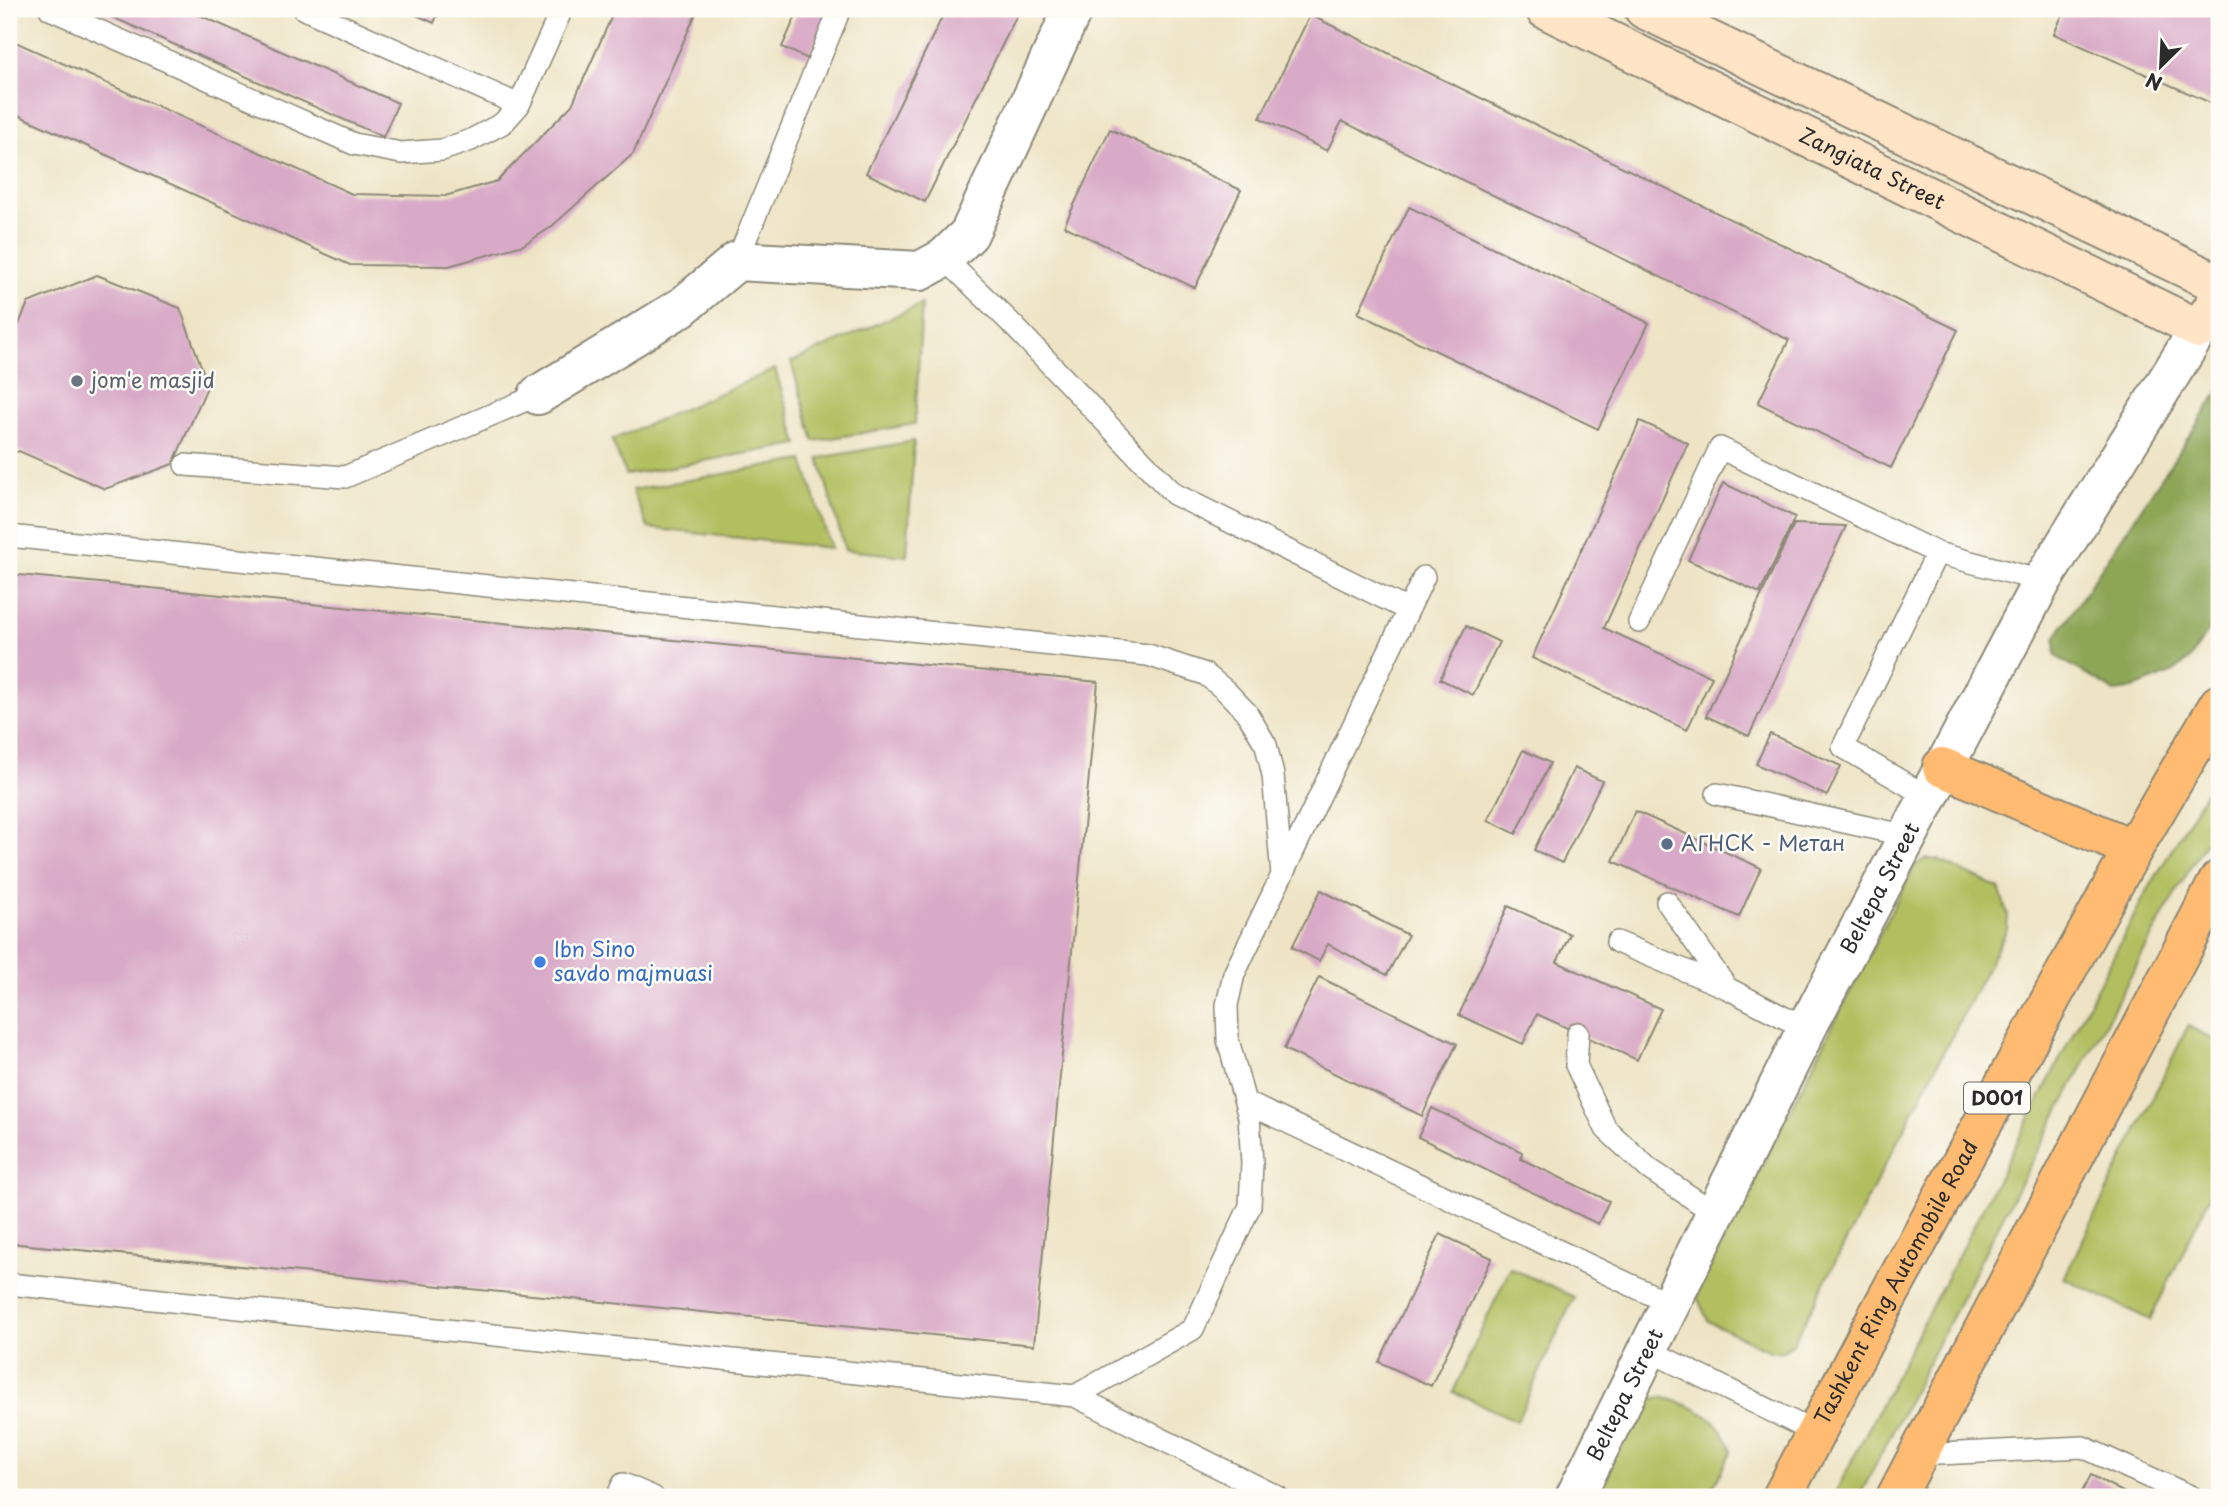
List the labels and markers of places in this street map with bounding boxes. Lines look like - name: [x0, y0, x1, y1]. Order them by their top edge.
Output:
- place label: jom'e masjid: [89, 363, 215, 395]
- marker: jom'e masjid: [69, 373, 85, 389]
- place label: АГНСК - Метан: [1681, 826, 1845, 858]
- marker: АГНСК - Метан: [1659, 836, 1675, 852]
- place label: Ibn Sino savdo majmuasi: [554, 932, 713, 988]
- marker: Ibn Sino savdo majmuasi: [532, 954, 548, 970]

